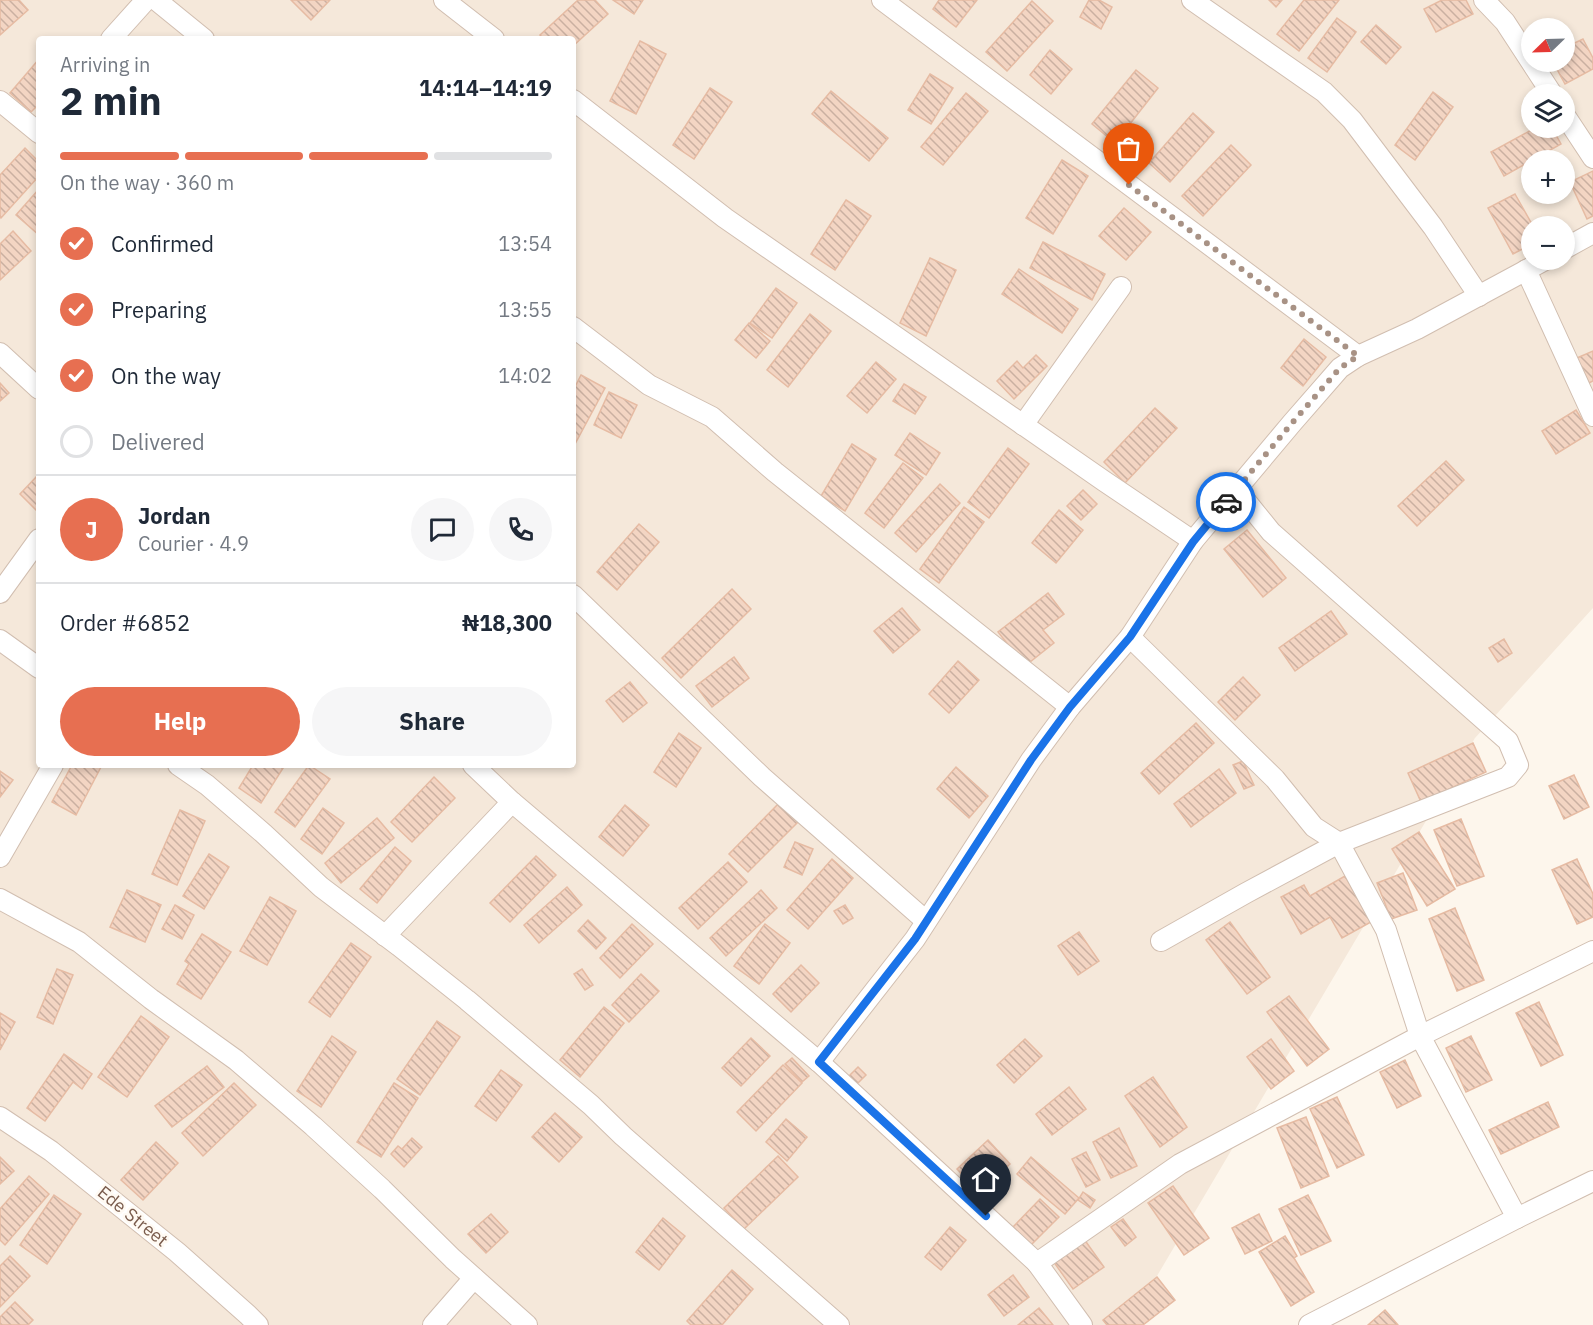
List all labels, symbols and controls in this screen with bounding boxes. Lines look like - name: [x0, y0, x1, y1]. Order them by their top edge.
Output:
- north arrow: [1521, 18, 1575, 72]
- map controls: [1521, 18, 1575, 270]
- text: Arriving in: [60, 51, 150, 78]
- text: 14:14–14:19: [419, 73, 552, 102]
- text: 2 min: [60, 75, 162, 126]
- button: layers: [1521, 84, 1575, 138]
- pin: [1103, 123, 1154, 185]
- icon: bag: [1112, 132, 1145, 165]
- button: +: [1521, 150, 1575, 204]
- text: On the way · 360 m: [60, 169, 234, 196]
- button: −: [1521, 216, 1575, 270]
- icon: check: [60, 227, 93, 260]
- text: Confirmed: [111, 229, 214, 258]
- text: 13:54: [498, 230, 552, 257]
- icon: check: [60, 293, 93, 326]
- text: Preparing: [111, 295, 206, 324]
- text: 13:55: [498, 296, 552, 323]
- icon: check: [60, 359, 93, 392]
- text: On the way: [111, 361, 221, 390]
- text: 14:02: [498, 362, 552, 389]
- text: Delivered: [111, 427, 205, 456]
- courier: [1196, 472, 1256, 532]
- icon: car: [1210, 486, 1243, 519]
- button: chat: [411, 498, 474, 561]
- button: phone: [489, 498, 552, 561]
- text: Jordan: [138, 501, 211, 530]
- text: J: [85, 515, 98, 544]
- text: Courier · 4.9: [138, 530, 249, 557]
- text: Order #6852: [60, 608, 190, 637]
- text: ₦18,300: [462, 608, 552, 637]
- button: Help: [60, 687, 300, 756]
- button: Share: [312, 687, 552, 756]
- pin: [960, 1154, 1011, 1216]
- icon: home: [969, 1163, 1002, 1196]
- street label: Ede Street: [93, 1181, 173, 1251]

